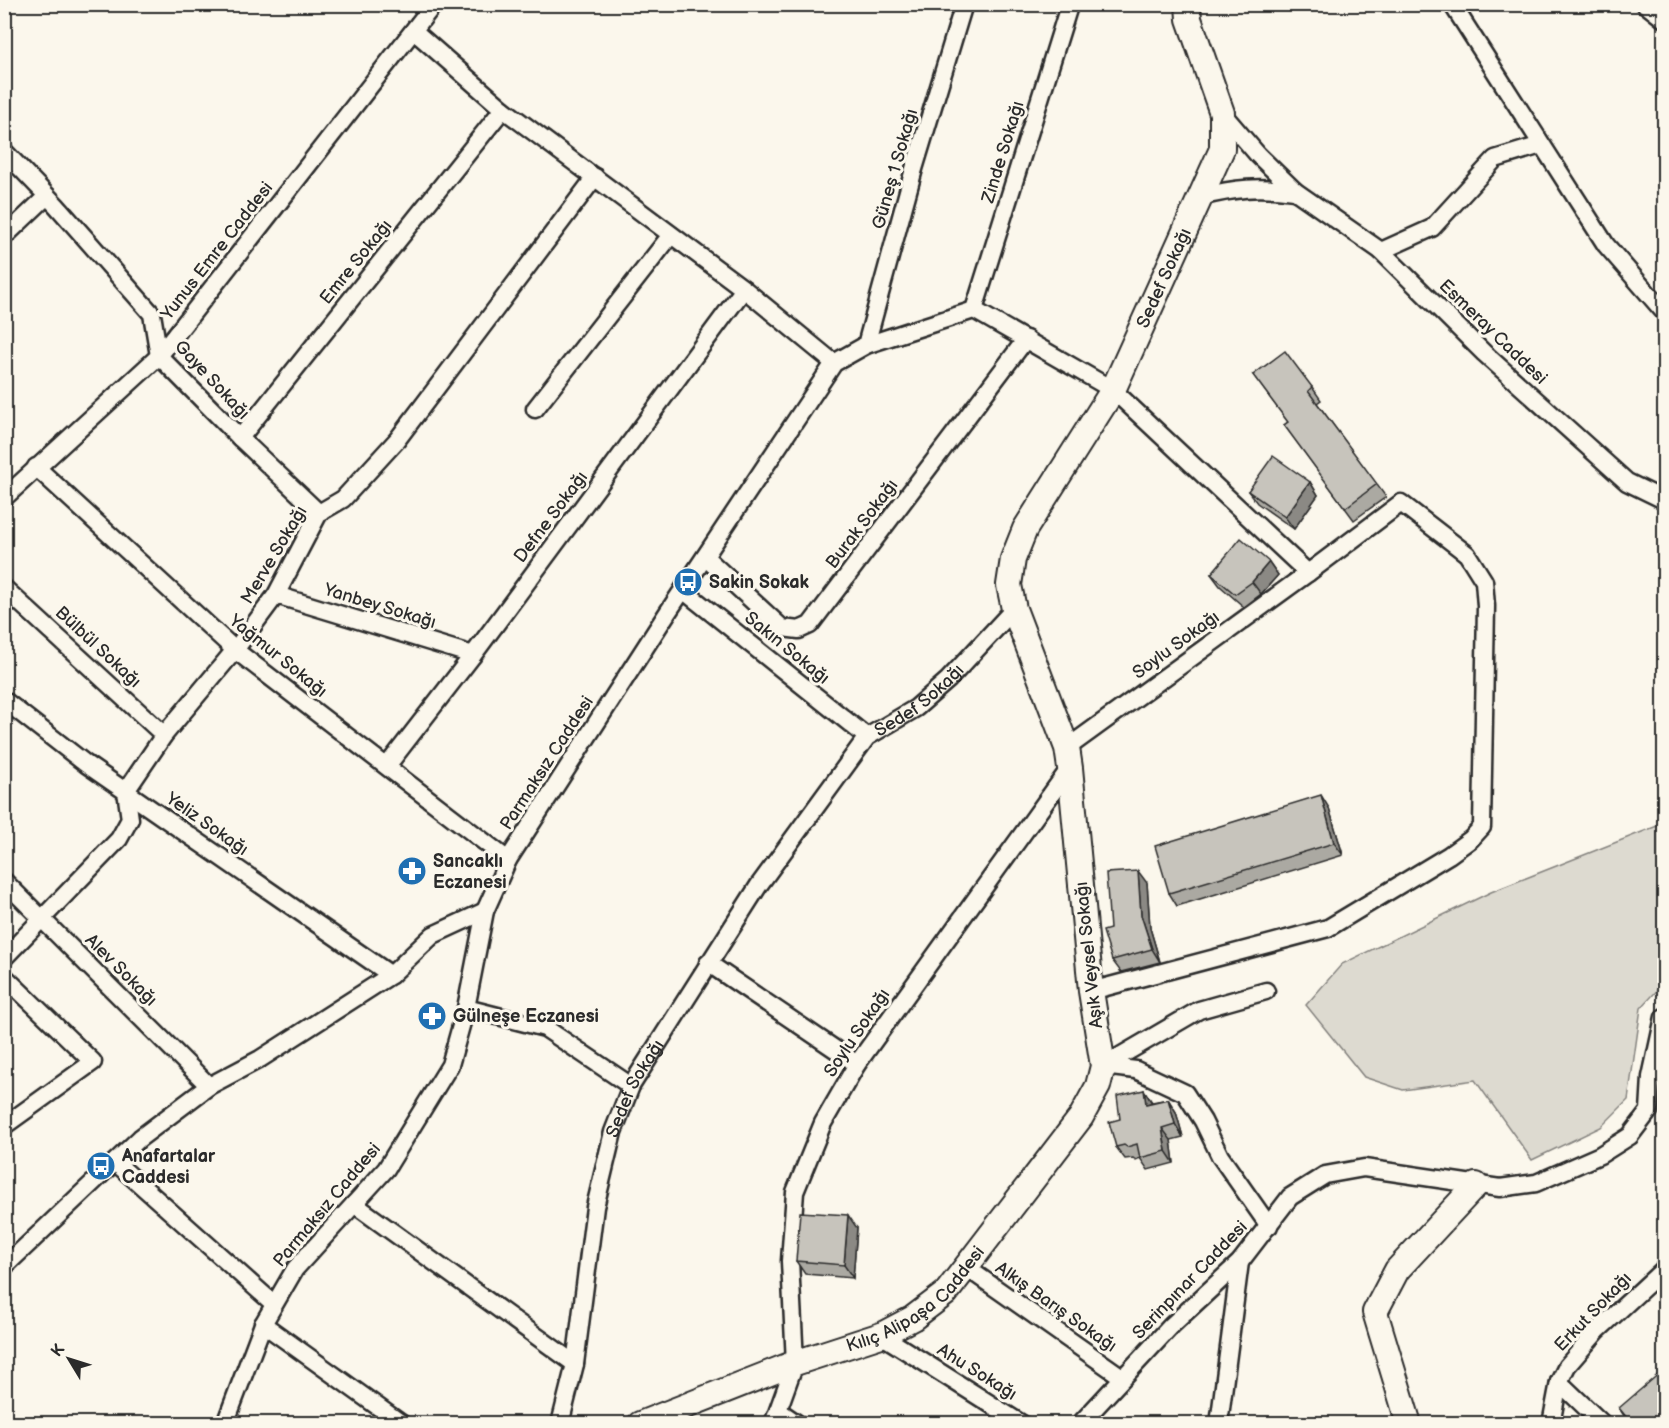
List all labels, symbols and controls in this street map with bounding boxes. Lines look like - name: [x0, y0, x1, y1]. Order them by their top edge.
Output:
- street label: Zinde Sokağı: [977, 99, 1028, 206]
- street label: Güneş 1 Sokağı: [868, 106, 922, 232]
- street label: Yunus Emre Caddesi: [156, 178, 277, 325]
- street label: Emre Sokağı: [316, 216, 396, 308]
- street label: Sedef Sokağı: [1132, 225, 1195, 331]
- street label: Esmeray Caddesi: [1435, 275, 1551, 389]
- street label: Gaye Sokağı: [170, 336, 254, 424]
- street label: Defne Sokağı: [510, 467, 592, 567]
- street label: Burak Sokağı: [822, 475, 902, 573]
- street label: Merve Sokağı: [236, 502, 312, 608]
- bus stop icon: Sakin Sokak: [672, 566, 704, 598]
- place label: Sakin Sokak: [709, 572, 810, 593]
- street label: Yanbey Sokağı: [320, 579, 439, 633]
- street label: Bülbül Sokağı: [51, 602, 145, 692]
- street label: Sakın Sokağı: [740, 607, 834, 689]
- street label: Soylu Sokağı: [1129, 607, 1223, 683]
- street label: Yağmur Sokağı: [224, 610, 331, 702]
- street label: Sedef Sokağı: [870, 660, 968, 741]
- street label: Parmaksız Caddesi: [496, 692, 598, 834]
- street label: Yeliz Sokağı: [161, 787, 252, 860]
- place label: Sancaklı Eczanesi: [433, 851, 507, 893]
- pharmacy icon: Sancaklı Eczanesi: [396, 855, 428, 887]
- street label: Aşık Veysel Sokağı: [1071, 881, 1107, 1029]
- street label: Alev Sokağı: [81, 930, 161, 1010]
- street label: Soylu Sokağı: [820, 985, 894, 1081]
- pharmacy icon: Gülneşe Eczanesi: [416, 1000, 448, 1032]
- place label: Gülneşe Eczanesi: [453, 1006, 599, 1027]
- street label: Sedef Sokağı: [601, 1036, 668, 1140]
- street label: Parmaksız Caddesi: [269, 1139, 385, 1271]
- place label: Anafartalar Caddesi: [121, 1146, 216, 1188]
- bus stop icon: Anafartalar Caddesi: [85, 1150, 117, 1182]
- street label: Serinpınar Caddesi: [1128, 1217, 1252, 1343]
- street label: Kılıç Alipaşa Caddesi: [843, 1242, 989, 1356]
- street label: Alkış Barış Sokağı: [991, 1257, 1121, 1357]
- street label: Erkut Sokağı: [1550, 1268, 1636, 1356]
- north arrow: [39, 1329, 99, 1389]
- street label: Ahu Sokağı: [933, 1339, 1021, 1405]
- text: K: [48, 1340, 69, 1361]

